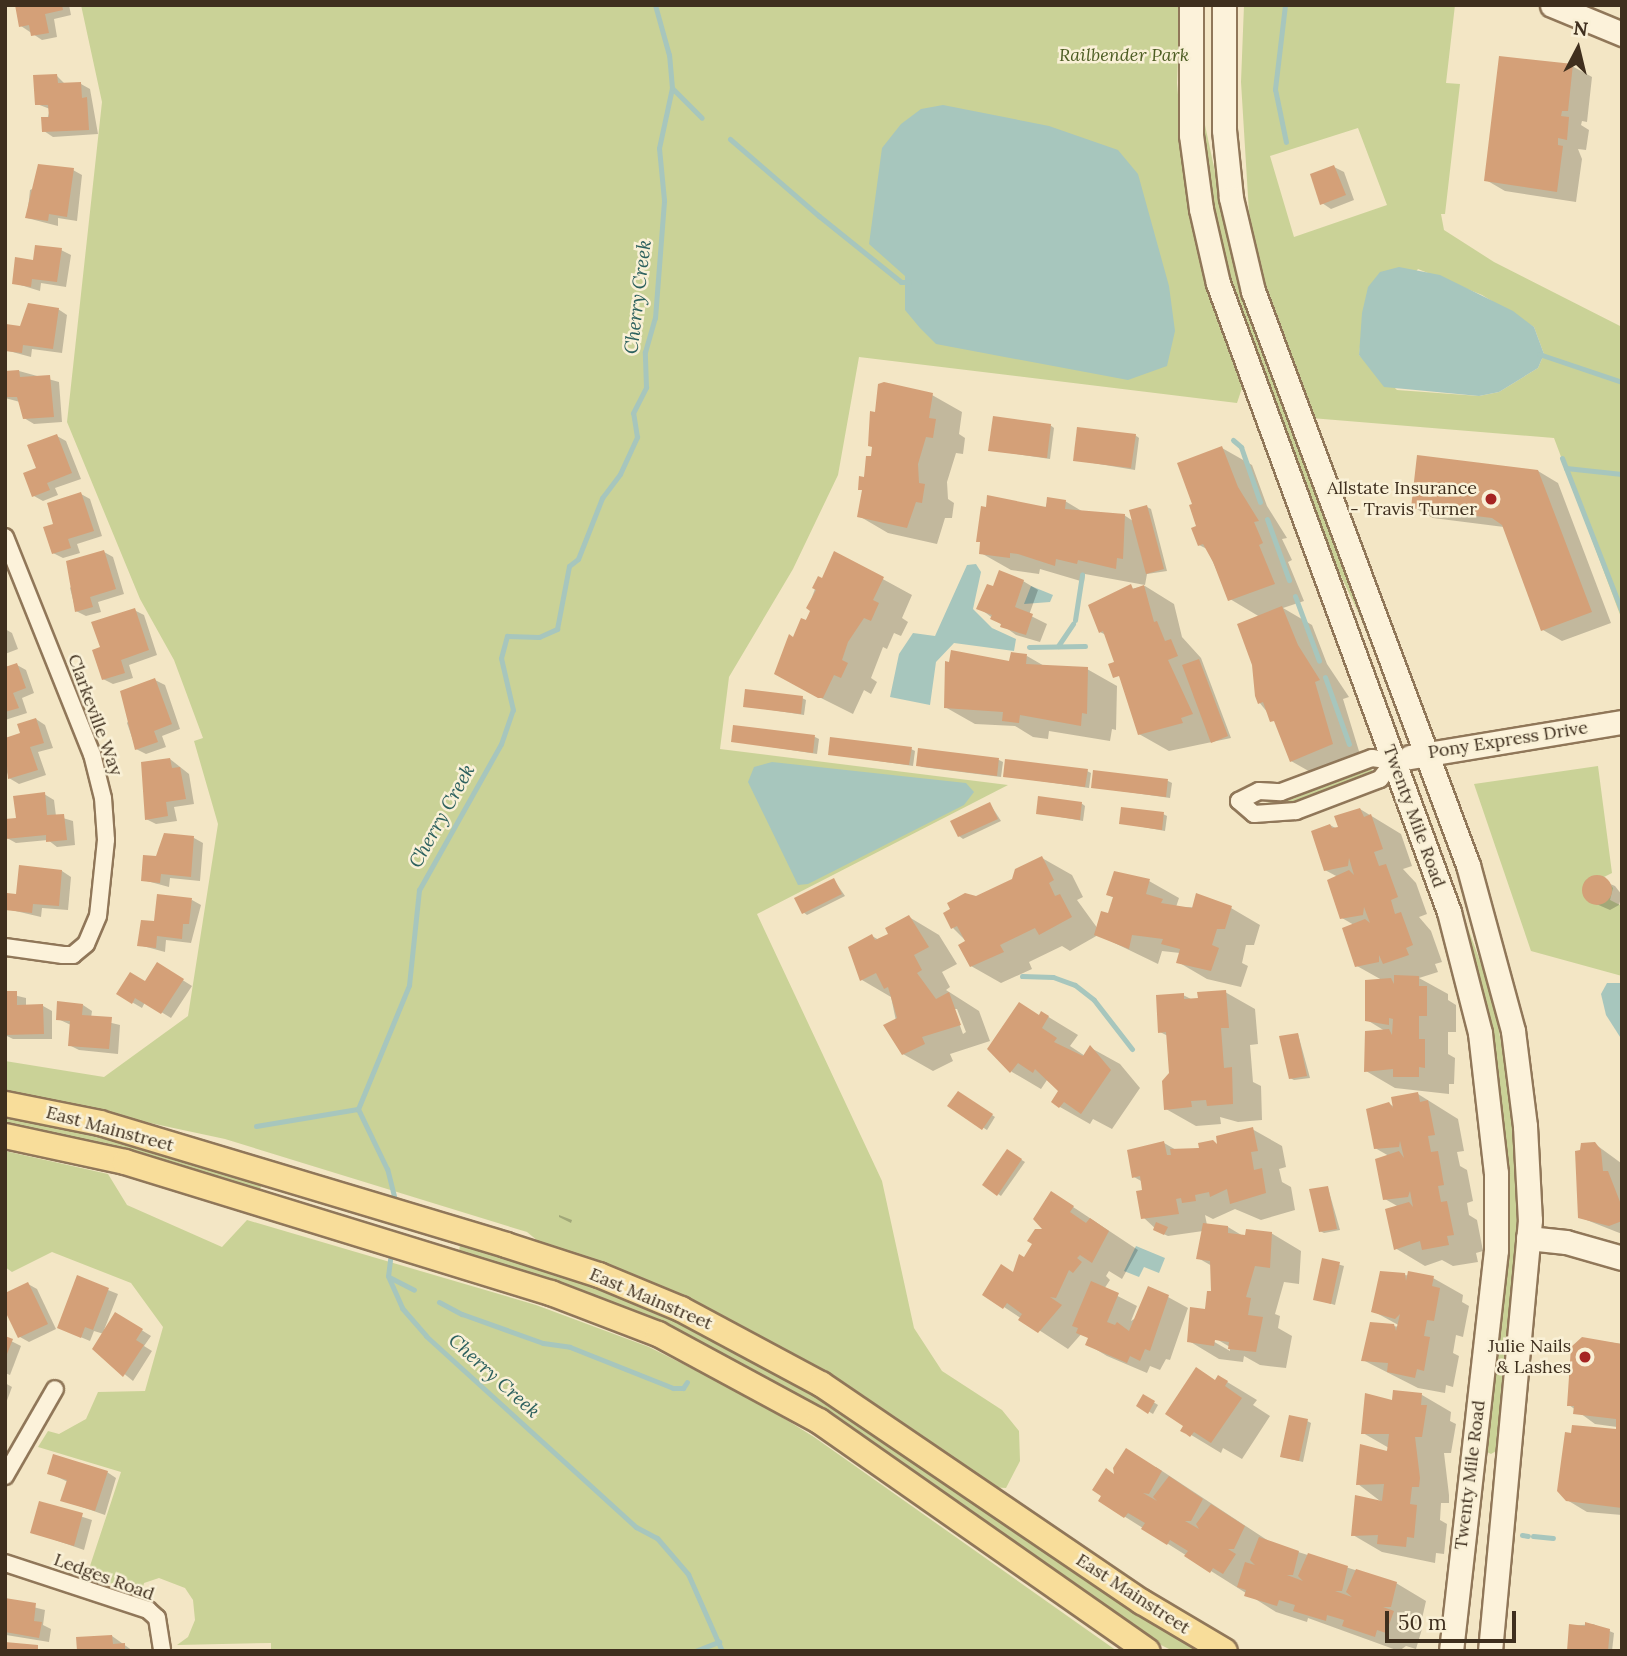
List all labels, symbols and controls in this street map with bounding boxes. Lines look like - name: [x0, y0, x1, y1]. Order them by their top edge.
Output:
- north arrow: [1543, 14, 1613, 84]
- text: N: [1572, 15, 1589, 41]
- park label: Railbender Park: [1059, 44, 1189, 66]
- water label: Cherry Creek: [620, 239, 656, 355]
- place label: Allstate Insurance - Travis Turner: [1327, 478, 1477, 520]
- marker: Allstate Insurance - Travis Turner: [1483, 491, 1499, 507]
- street label: Clarkeville Way: [63, 651, 127, 779]
- street label: Pony Express Drive: [1426, 717, 1590, 763]
- street label: Twenty Mile Road: [1378, 742, 1450, 890]
- water label: Cherry Creek: [404, 760, 480, 872]
- street label: East Mainstreet: [44, 1102, 176, 1156]
- street label: East Mainstreet: [586, 1263, 716, 1335]
- water label: Cherry Creek: [444, 1329, 544, 1423]
- place label: Julie Nails & Lashes: [1488, 1336, 1571, 1378]
- marker: Julie Nails & Lashes: [1577, 1349, 1593, 1365]
- street label: Twenty Mile Road: [1450, 1399, 1490, 1551]
- street label: Ledges Road: [51, 1549, 157, 1605]
- street label: East Mainstreet: [1072, 1549, 1194, 1639]
- scale bar: [1389, 1596, 1520, 1640]
- text: 50 m: [1398, 1609, 1447, 1636]

